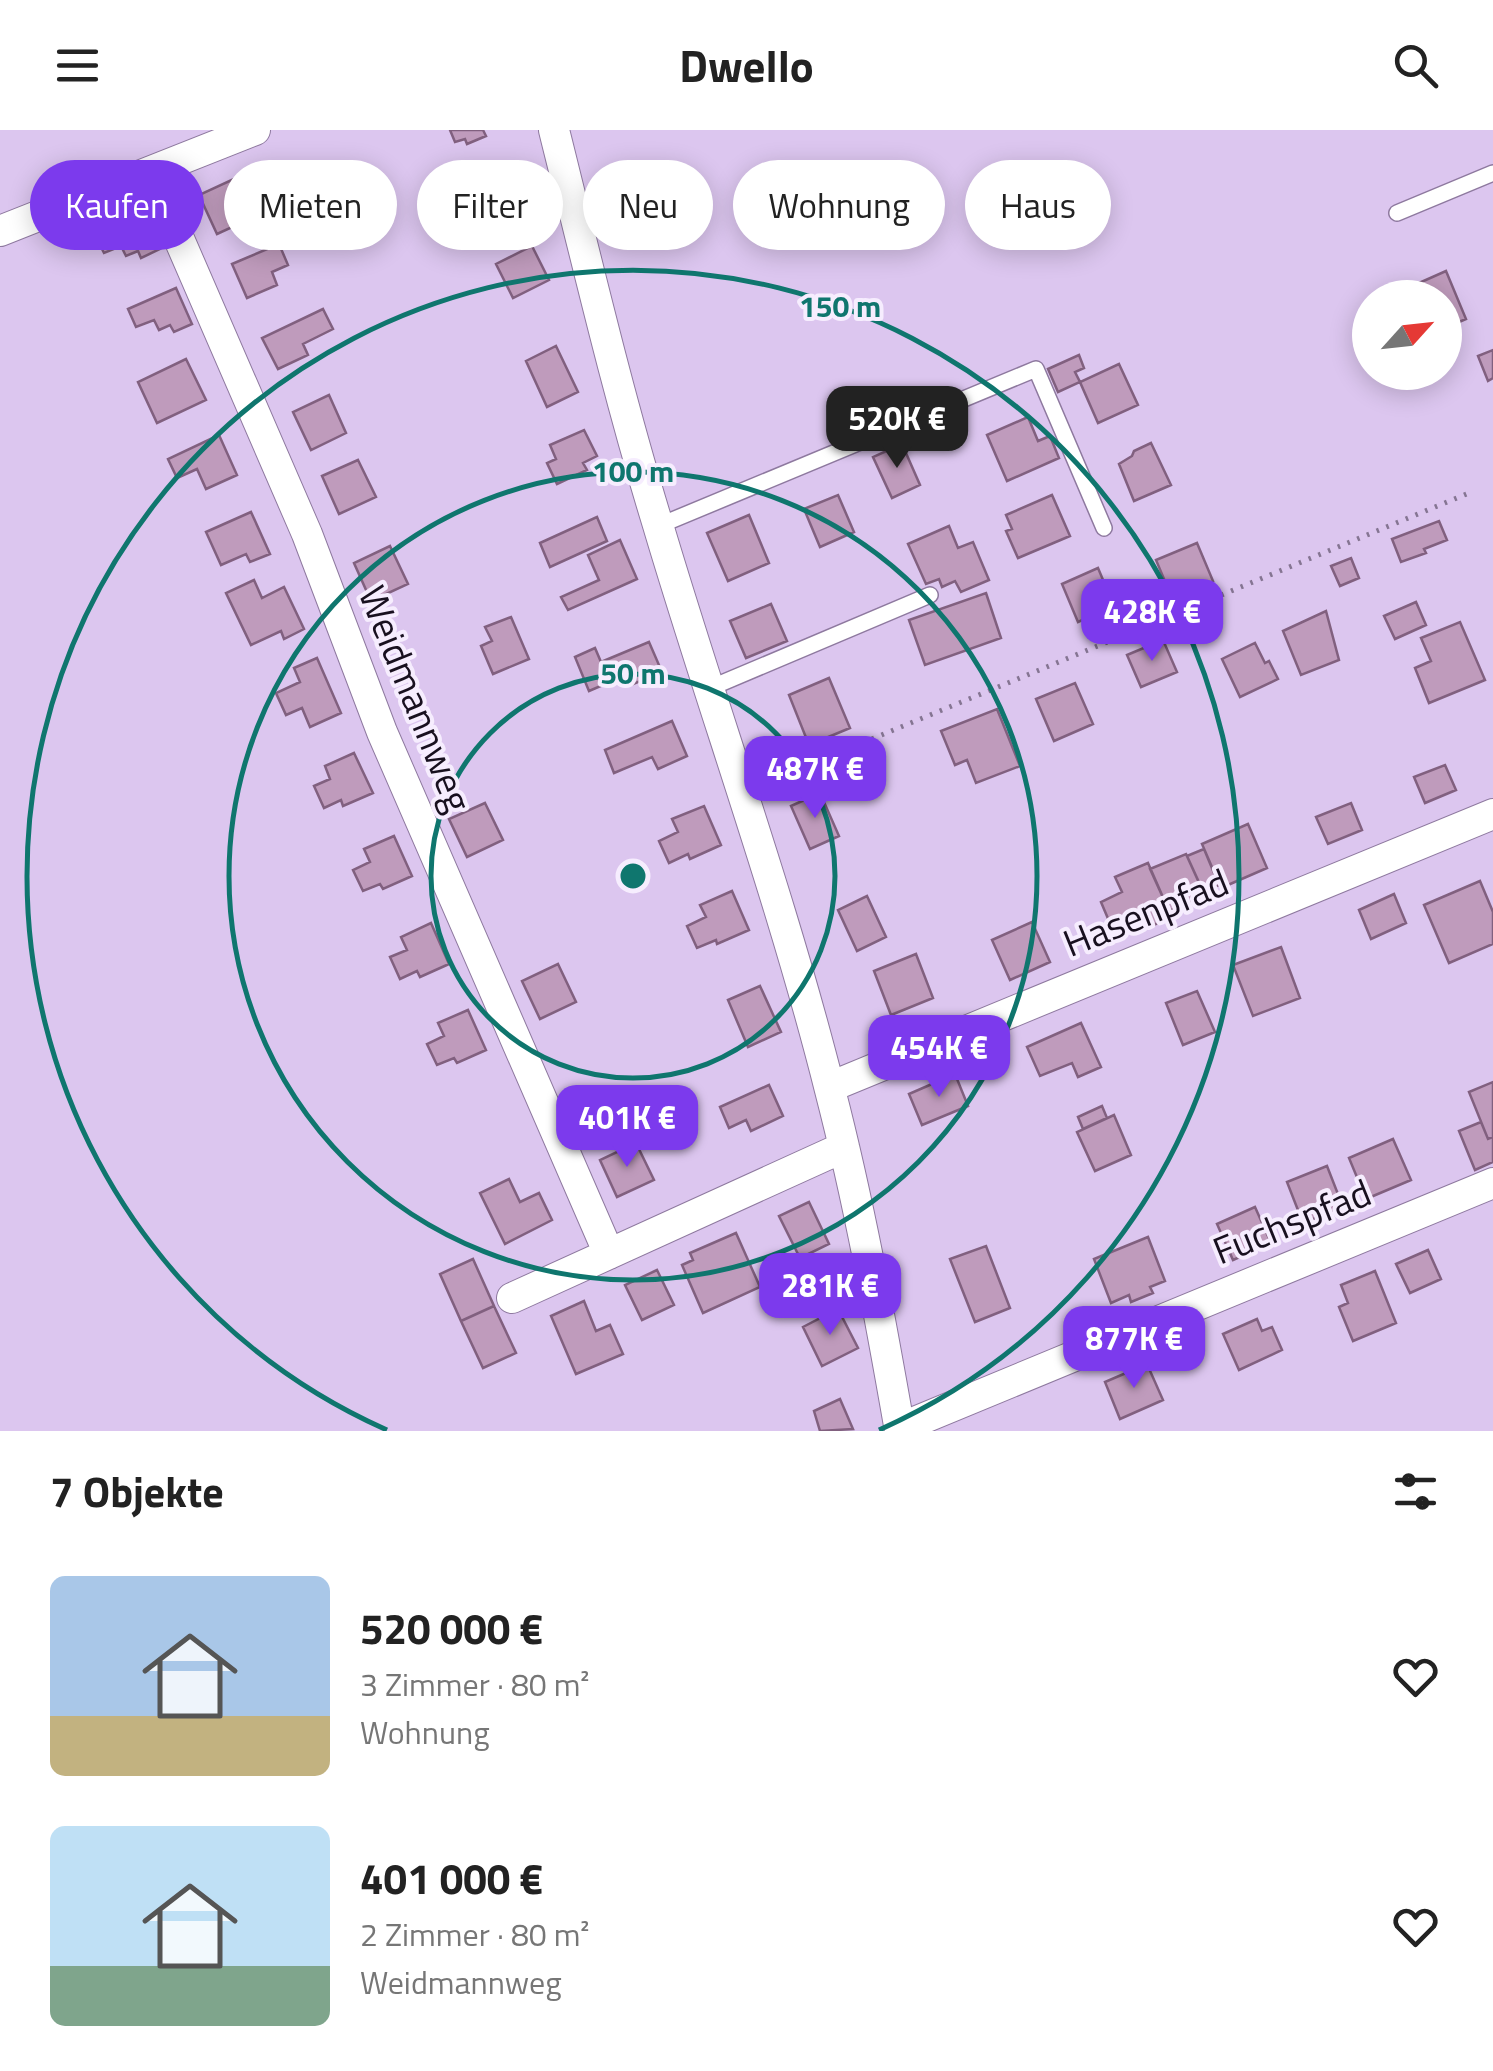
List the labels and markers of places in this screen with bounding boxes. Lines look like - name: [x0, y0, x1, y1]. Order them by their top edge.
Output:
- pin: 520K €: [816, 386, 978, 471]
- pin: 428K €: [1071, 579, 1233, 664]
- pin: 487K €: [734, 736, 896, 821]
- centre of rings: [615, 858, 651, 894]
- pin: 454K €: [858, 1015, 1020, 1100]
- pin: 401K €: [546, 1085, 708, 1170]
- pin: 281K €: [749, 1253, 911, 1338]
- pin: 877K €: [1053, 1306, 1215, 1391]

